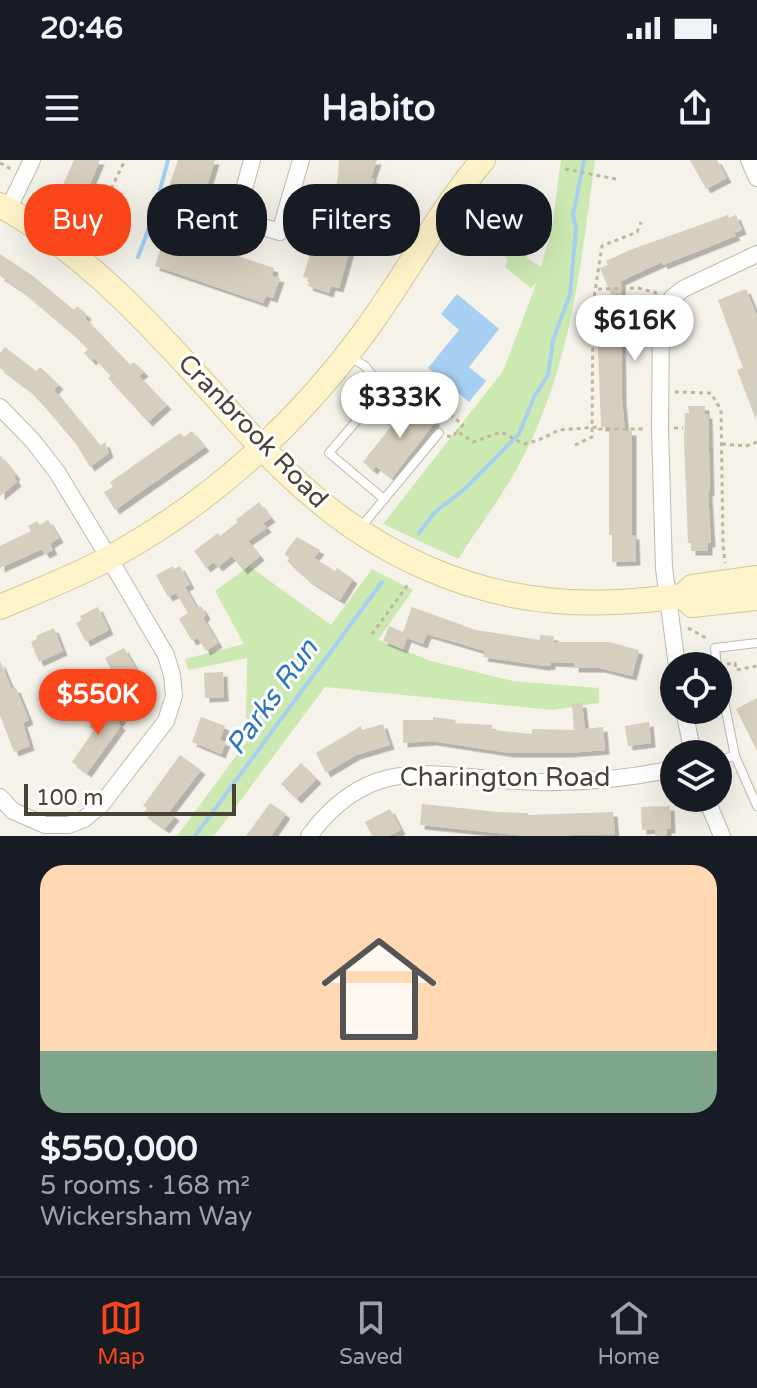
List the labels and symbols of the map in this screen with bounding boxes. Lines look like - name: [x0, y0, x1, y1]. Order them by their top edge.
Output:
- pin: $616K: [579, 295, 691, 363]
- street label: Cranbrook Road: [172, 348, 334, 514]
- pin: $333K: [344, 372, 456, 440]
- water label: Parks Run: [219, 632, 326, 761]
- pin: $550K: [42, 669, 154, 737]
- street label: Charington Road: [400, 762, 610, 793]
- scale bar: [24, 780, 236, 816]

